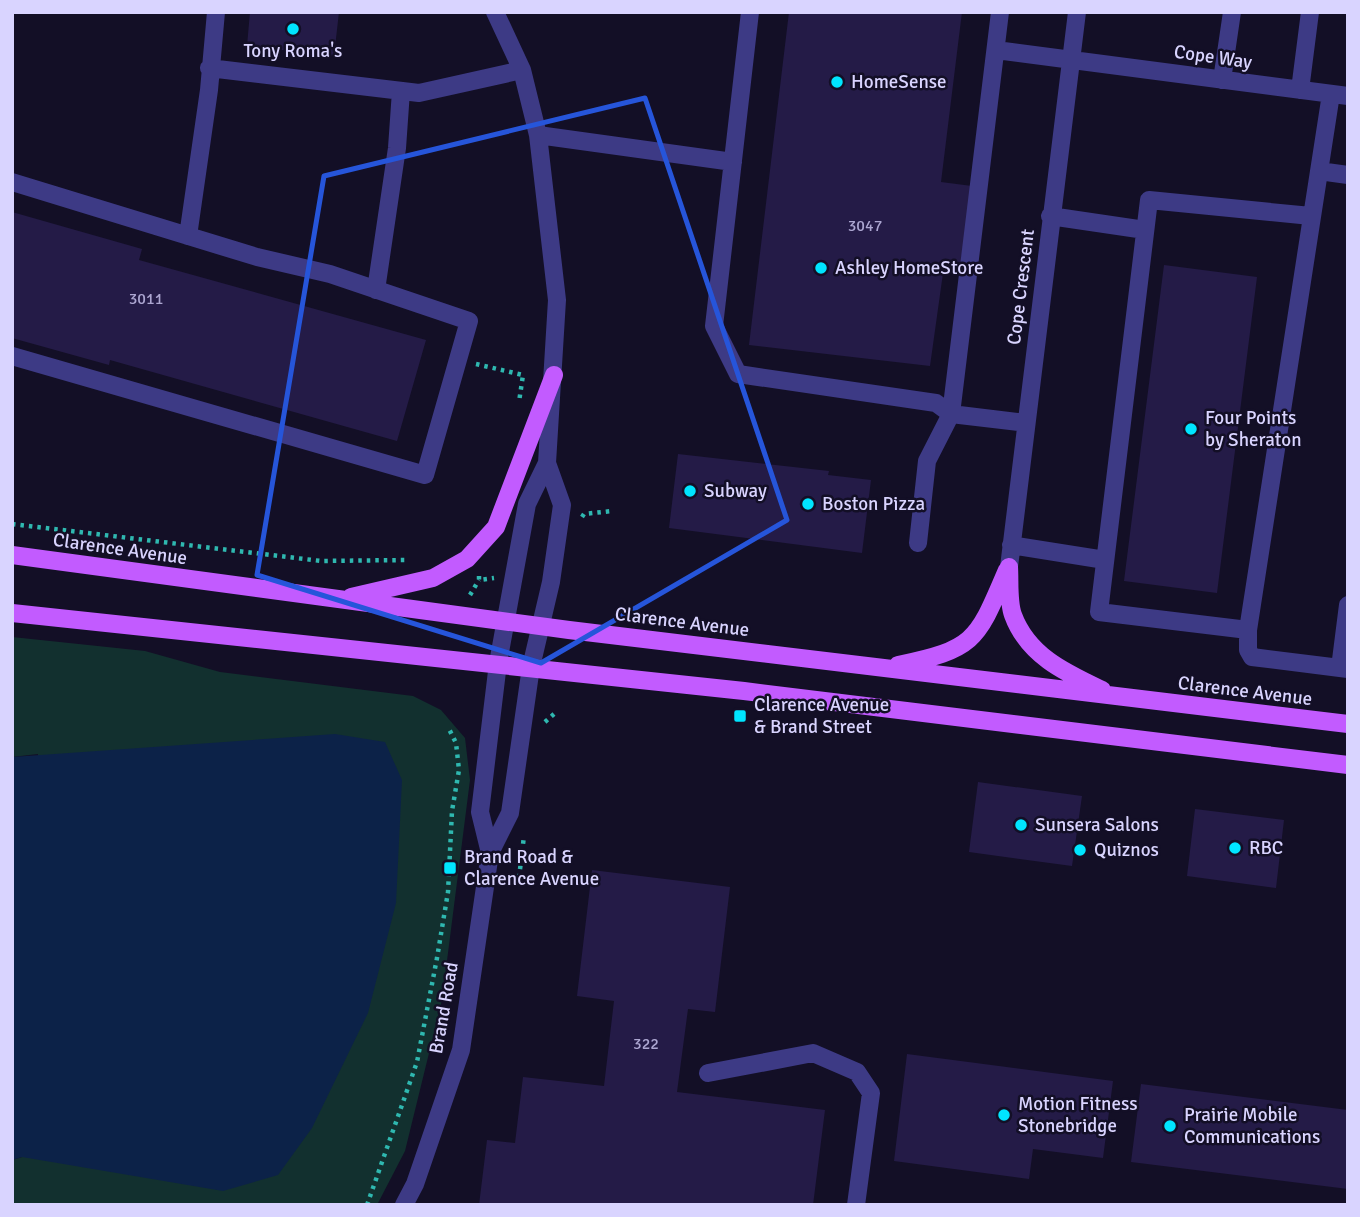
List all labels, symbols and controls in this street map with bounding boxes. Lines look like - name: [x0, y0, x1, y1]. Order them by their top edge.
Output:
- marker: Tony Roma's: [285, 21, 301, 37]
- place label: Tony Roma's: [244, 39, 342, 63]
- street label: Cope Way: [1172, 40, 1254, 74]
- place label: HomeSense: [851, 70, 947, 94]
- marker: HomeSense: [829, 74, 845, 90]
- house number: 3047: [848, 216, 882, 236]
- street label: Cope Crescent: [1002, 227, 1040, 346]
- place label: Ashley HomeStore: [835, 256, 983, 280]
- marker: Ashley HomeStore: [813, 260, 829, 276]
- house number: 3011: [129, 289, 163, 309]
- place label: Four Points by Sheraton: [1205, 406, 1302, 452]
- marker: Four Points by Sheraton: [1183, 421, 1199, 437]
- place label: Subway: [704, 479, 767, 503]
- marker: Subway: [682, 483, 698, 499]
- place label: Boston Pizza: [822, 492, 925, 516]
- marker: Boston Pizza: [800, 496, 816, 512]
- street label: Clarence Avenue: [51, 528, 189, 570]
- street label: Clarence Avenue: [613, 602, 751, 642]
- street label: Clarence Avenue: [1176, 671, 1314, 711]
- place label: Clarence Avenue & Brand Street: [754, 693, 889, 739]
- marker: Clarence Avenue & Brand Street: [732, 708, 748, 724]
- place label: Sunsera Salons: [1035, 813, 1159, 837]
- marker: Sunsera Salons: [1013, 817, 1029, 833]
- place label: RBC: [1249, 836, 1283, 860]
- place label: Quiznos: [1094, 838, 1159, 862]
- marker: RBC: [1227, 840, 1243, 856]
- marker: Quiznos: [1072, 842, 1088, 858]
- place label: Brand Road & Clarence Avenue: [464, 845, 599, 891]
- marker: Brand Road & Clarence Avenue: [442, 860, 458, 876]
- street label: Brand Road: [424, 960, 464, 1056]
- house number: 322: [633, 1034, 659, 1054]
- place label: Motion Fitness Stonebridge: [1018, 1092, 1138, 1138]
- place label: Prairie Mobile Communications: [1184, 1103, 1320, 1149]
- marker: Motion Fitness Stonebridge: [996, 1107, 1012, 1123]
- marker: Prairie Mobile Communications: [1162, 1118, 1178, 1134]

